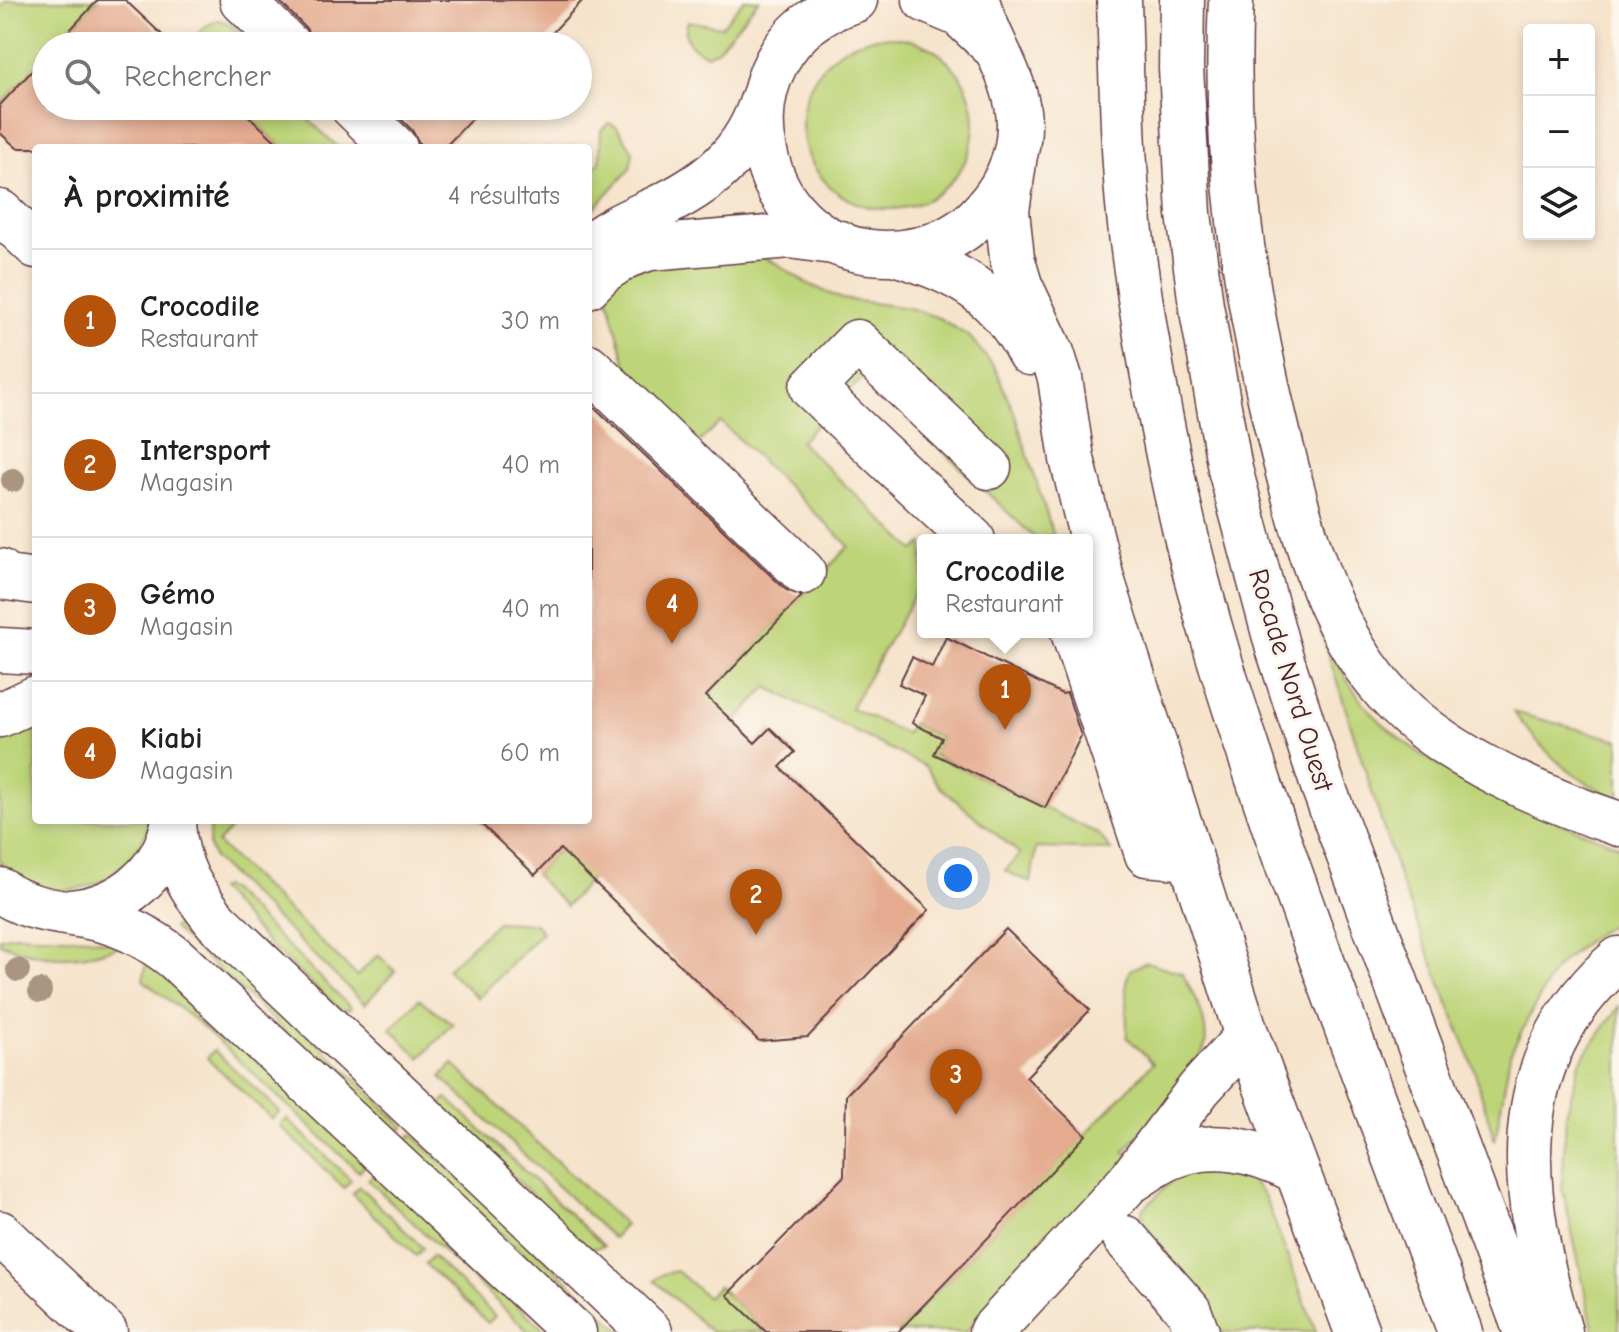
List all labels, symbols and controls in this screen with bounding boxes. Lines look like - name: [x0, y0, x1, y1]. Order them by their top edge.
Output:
- map controls: [1523, 24, 1595, 240]
- button: +: [1523, 24, 1595, 96]
- search box: [32, 32, 592, 120]
- icon: search: [60, 54, 104, 98]
- text: Rechercher: [124, 59, 271, 94]
- button: −: [1523, 96, 1595, 168]
- button: layers: [1523, 168, 1595, 240]
- text: À proximité: [64, 176, 230, 216]
- text: 4 résultats: [448, 181, 560, 211]
- text: Crocodile: [140, 289, 260, 324]
- text: 1: [85, 306, 95, 336]
- text: 30 m: [501, 306, 560, 336]
- text: Restaurant: [140, 324, 257, 354]
- text: Intersport: [140, 433, 270, 468]
- text: 2: [84, 450, 96, 480]
- text: 40 m: [501, 450, 560, 480]
- text: Magasin: [140, 468, 234, 498]
- popup: [917, 534, 1093, 638]
- text: Crocodile: [945, 554, 1065, 589]
- street label: Rocade Nord Ouest: [1242, 565, 1340, 796]
- text: Gémo: [140, 577, 215, 612]
- pin: 4: [646, 578, 698, 644]
- text: Restaurant: [945, 589, 1063, 619]
- text: 3: [84, 594, 96, 624]
- text: 40 m: [501, 594, 560, 624]
- text: Magasin: [140, 612, 234, 642]
- pin: 1: [979, 664, 1031, 730]
- text: Kiabi: [140, 721, 202, 756]
- text: 4: [84, 738, 96, 768]
- text: 60 m: [500, 738, 560, 768]
- text: Magasin: [140, 756, 234, 786]
- your location: [938, 858, 978, 898]
- pin: 2: [730, 869, 782, 935]
- pin: 3: [930, 1049, 982, 1115]

